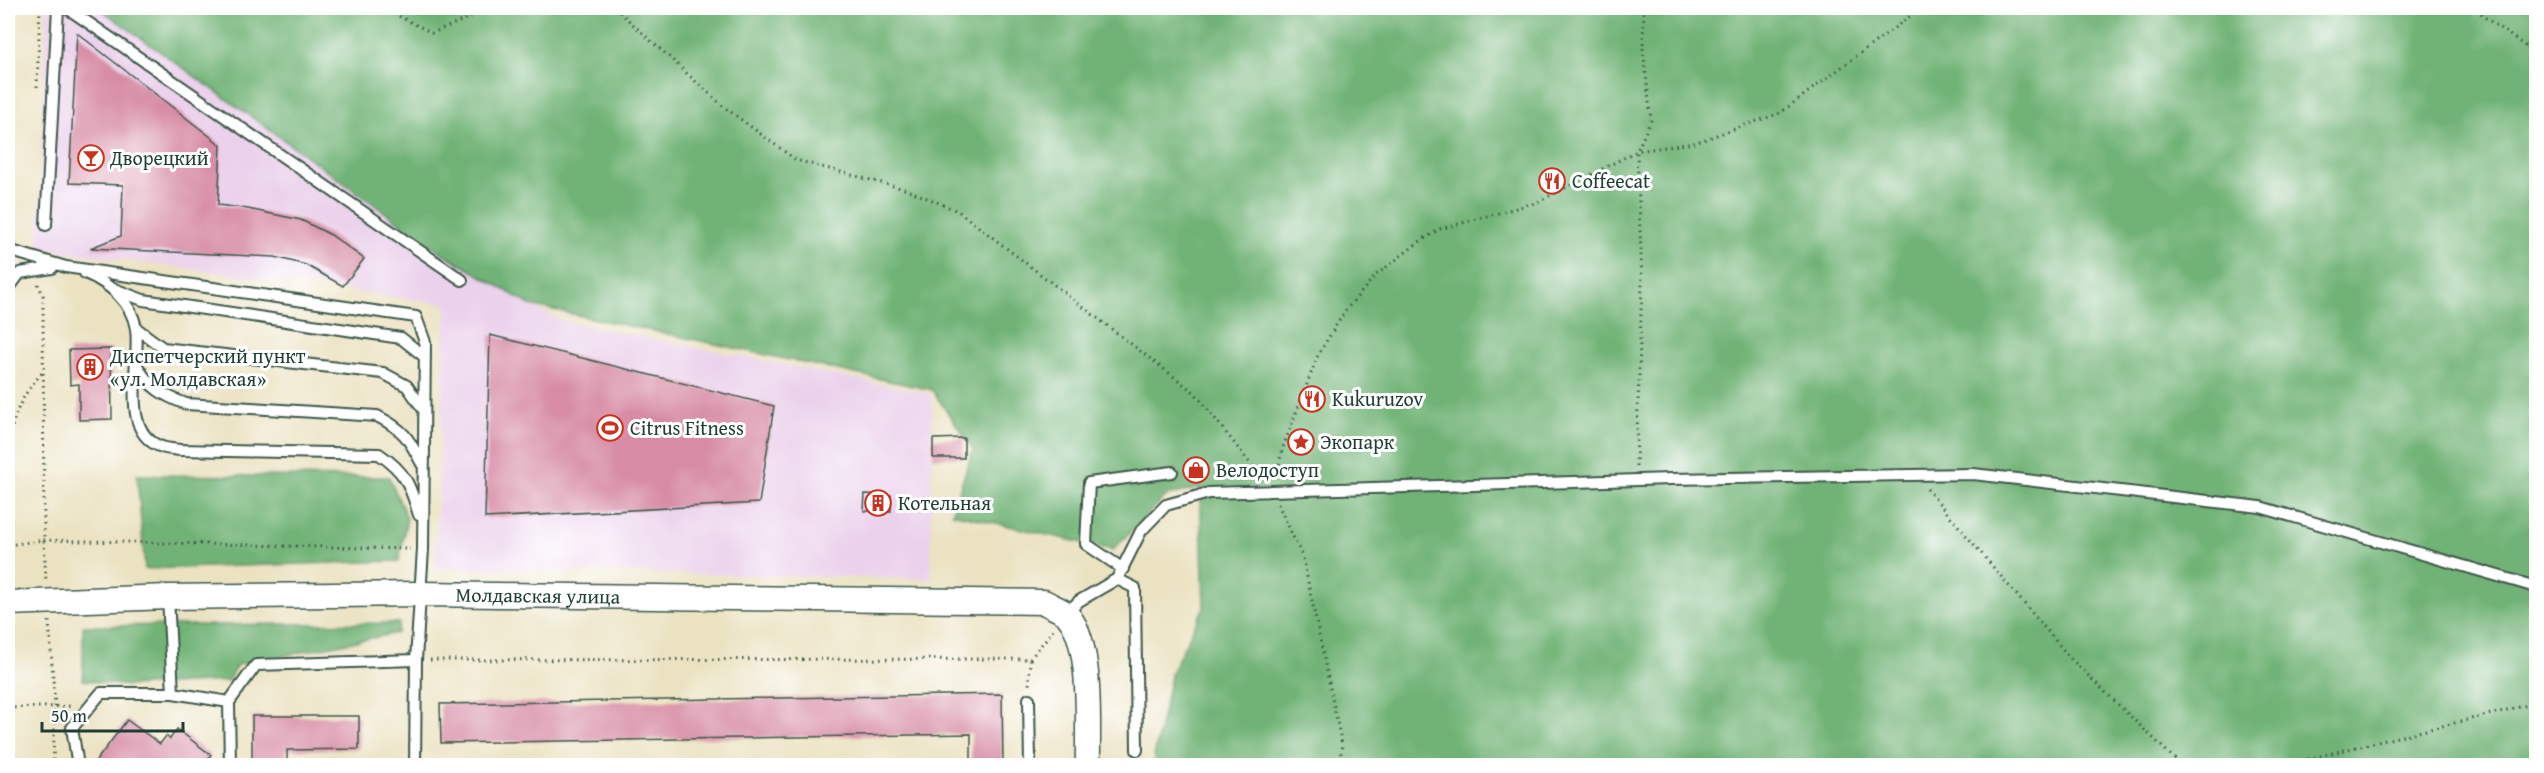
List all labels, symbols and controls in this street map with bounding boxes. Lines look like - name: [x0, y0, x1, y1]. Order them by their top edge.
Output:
- bar icon: Дворецкий: [76, 143, 106, 173]
- place label: Дворецкий: [109, 143, 209, 172]
- restaurant icon: Coffeecat: [1537, 166, 1567, 196]
- place label: Coffeecat: [1572, 166, 1650, 195]
- place label: Диспетчерский пункт «ул. Молдавская»: [109, 341, 306, 393]
- building icon: Диспетчерский пункт «ул. Молдавская»: [75, 352, 105, 382]
- restaurant icon: Kukuruzov: [1297, 384, 1327, 414]
- place label: Kukuruzov: [1332, 384, 1423, 413]
- sports icon: Citrus Fitness: [595, 413, 625, 443]
- place label: Citrus Fitness: [630, 413, 744, 442]
- place icon: Экопарк: [1286, 427, 1316, 457]
- place label: Экопарк: [1320, 427, 1395, 456]
- shop icon: Велодоступ: [1181, 455, 1211, 485]
- place label: Велодоступ: [1216, 455, 1319, 484]
- building icon: Котельная: [863, 488, 893, 518]
- place label: Котельная: [898, 488, 991, 517]
- street label: Молдавская улица: [455, 579, 621, 611]
- scale bar: [42, 695, 183, 733]
- text: 50 m: [51, 702, 87, 729]

